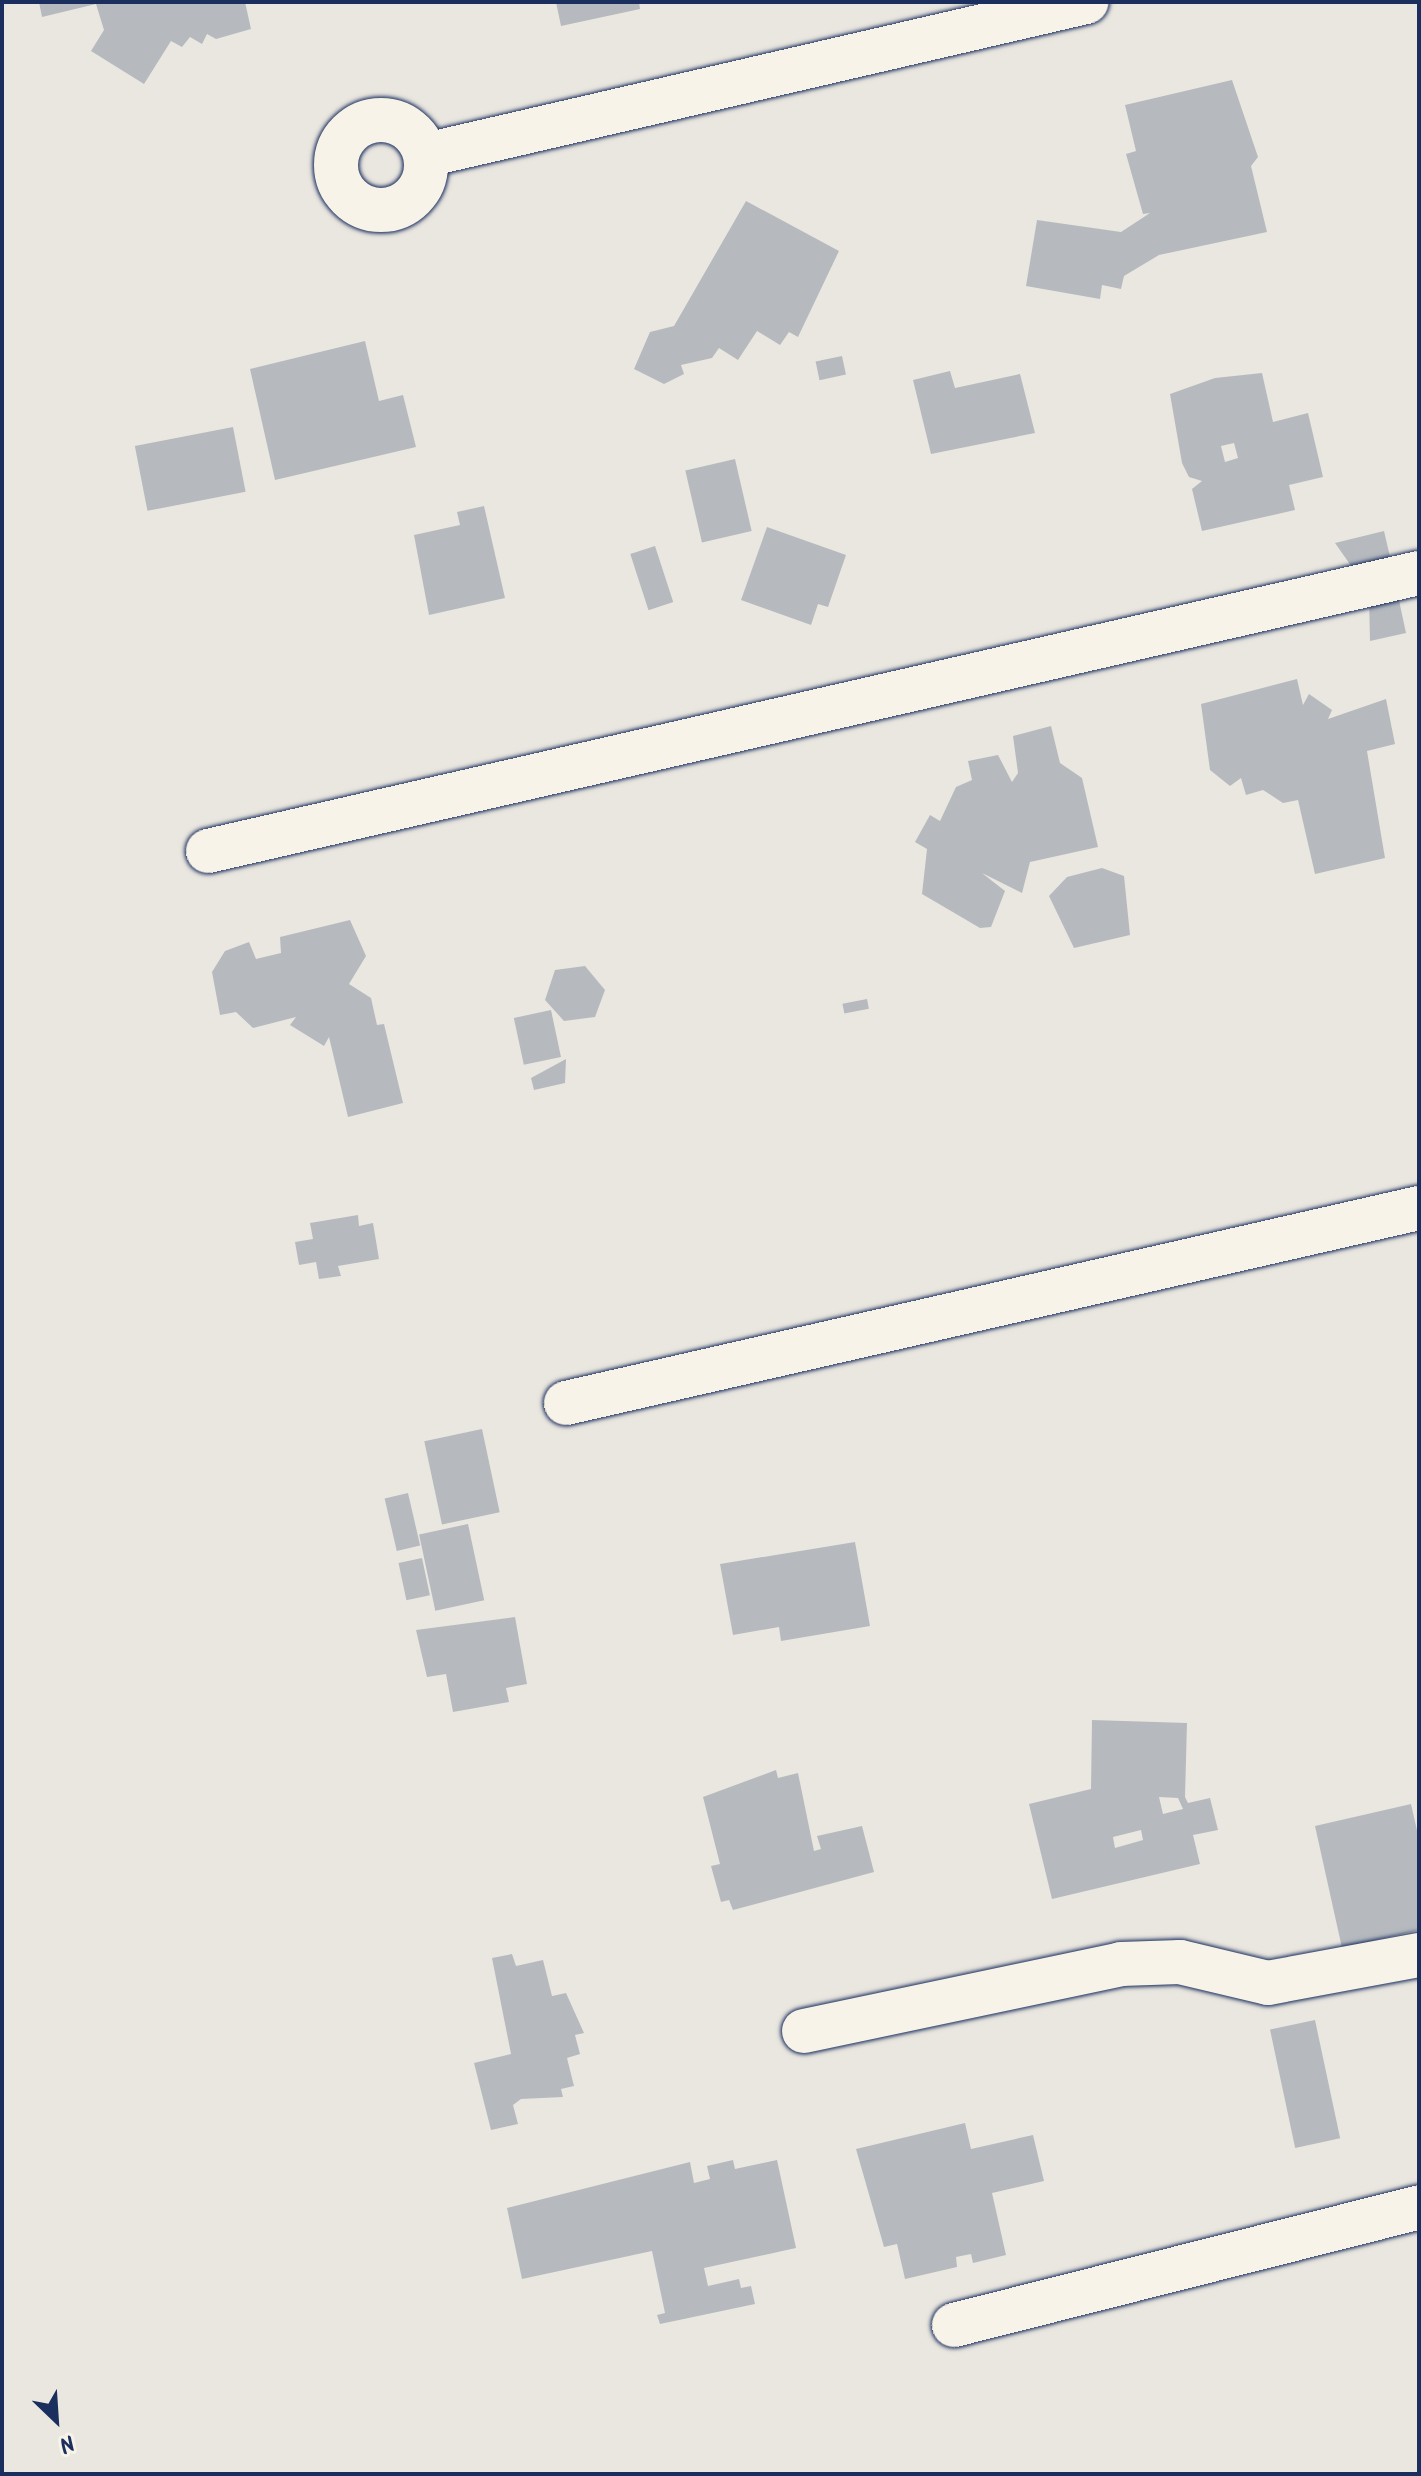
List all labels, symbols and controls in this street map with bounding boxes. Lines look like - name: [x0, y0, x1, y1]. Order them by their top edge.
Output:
- north arrow: [16, 2380, 96, 2460]
- text: N: [53, 2423, 80, 2461]

